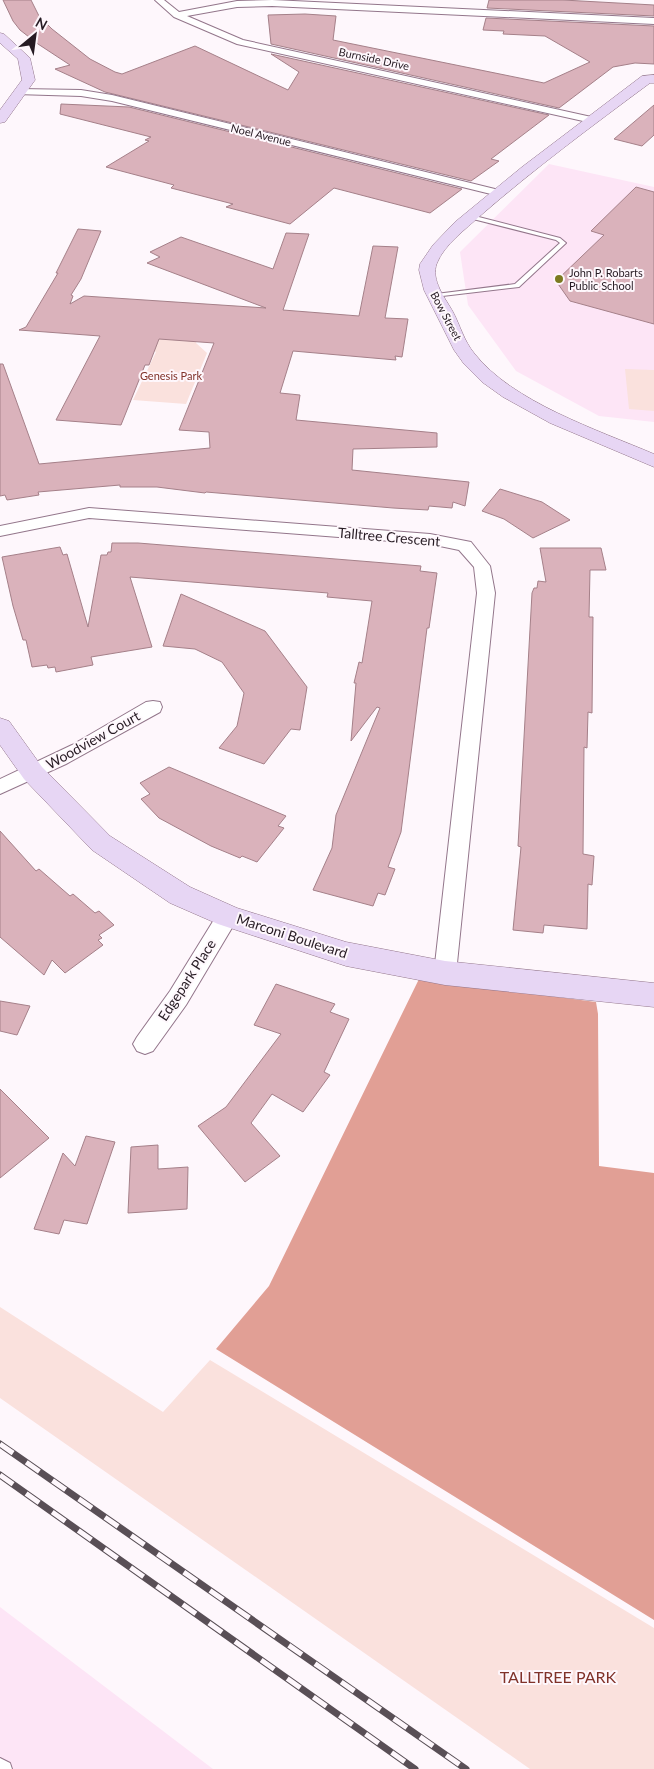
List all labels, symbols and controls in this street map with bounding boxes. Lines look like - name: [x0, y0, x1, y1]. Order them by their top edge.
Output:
- north arrow: [10, 10, 60, 60]
- text: N: [33, 13, 50, 33]
- street label: Burnside Drive: [338, 45, 411, 72]
- street label: Noel Avenue: [230, 121, 293, 148]
- place label: John P. Robarts Public School: [569, 266, 643, 292]
- marker: John P. Robarts Public School: [553, 273, 565, 285]
- street label: Bow Street: [428, 289, 465, 342]
- park label: Genesis Park: [140, 369, 203, 382]
- street label: Talltree Crescent: [337, 524, 441, 549]
- street label: Woodview Court: [43, 707, 143, 772]
- street label: Marconi Boulevard: [234, 910, 350, 961]
- street label: Edgepark Place: [154, 936, 219, 1024]
- park label: TALLTREE PARK: [500, 1667, 617, 1686]

